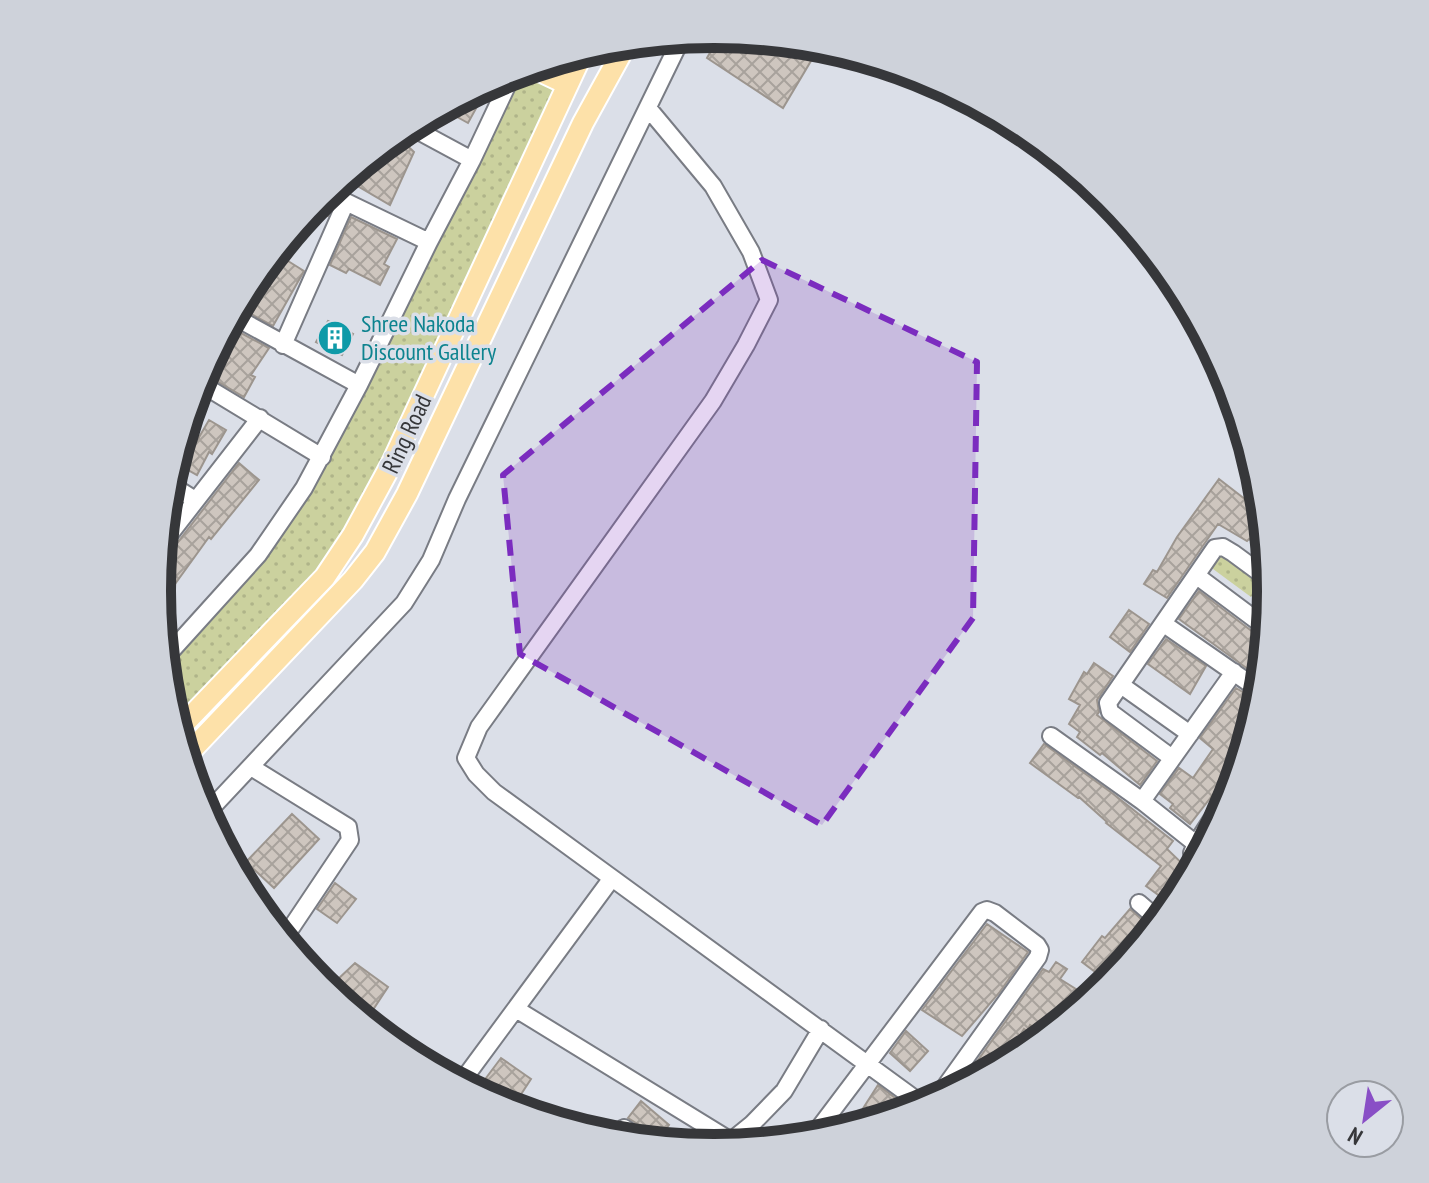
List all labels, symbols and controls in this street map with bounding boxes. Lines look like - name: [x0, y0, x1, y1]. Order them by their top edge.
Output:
- place label: Shree Nakoda Discount Gallery: [361, 308, 496, 367]
- building icon: Shree Nakoda Discount Gallery: [316, 319, 354, 357]
- street label: Ring Road: [375, 389, 438, 478]
- north arrow: [1325, 1079, 1405, 1159]
- text: N: [1343, 1121, 1367, 1151]

